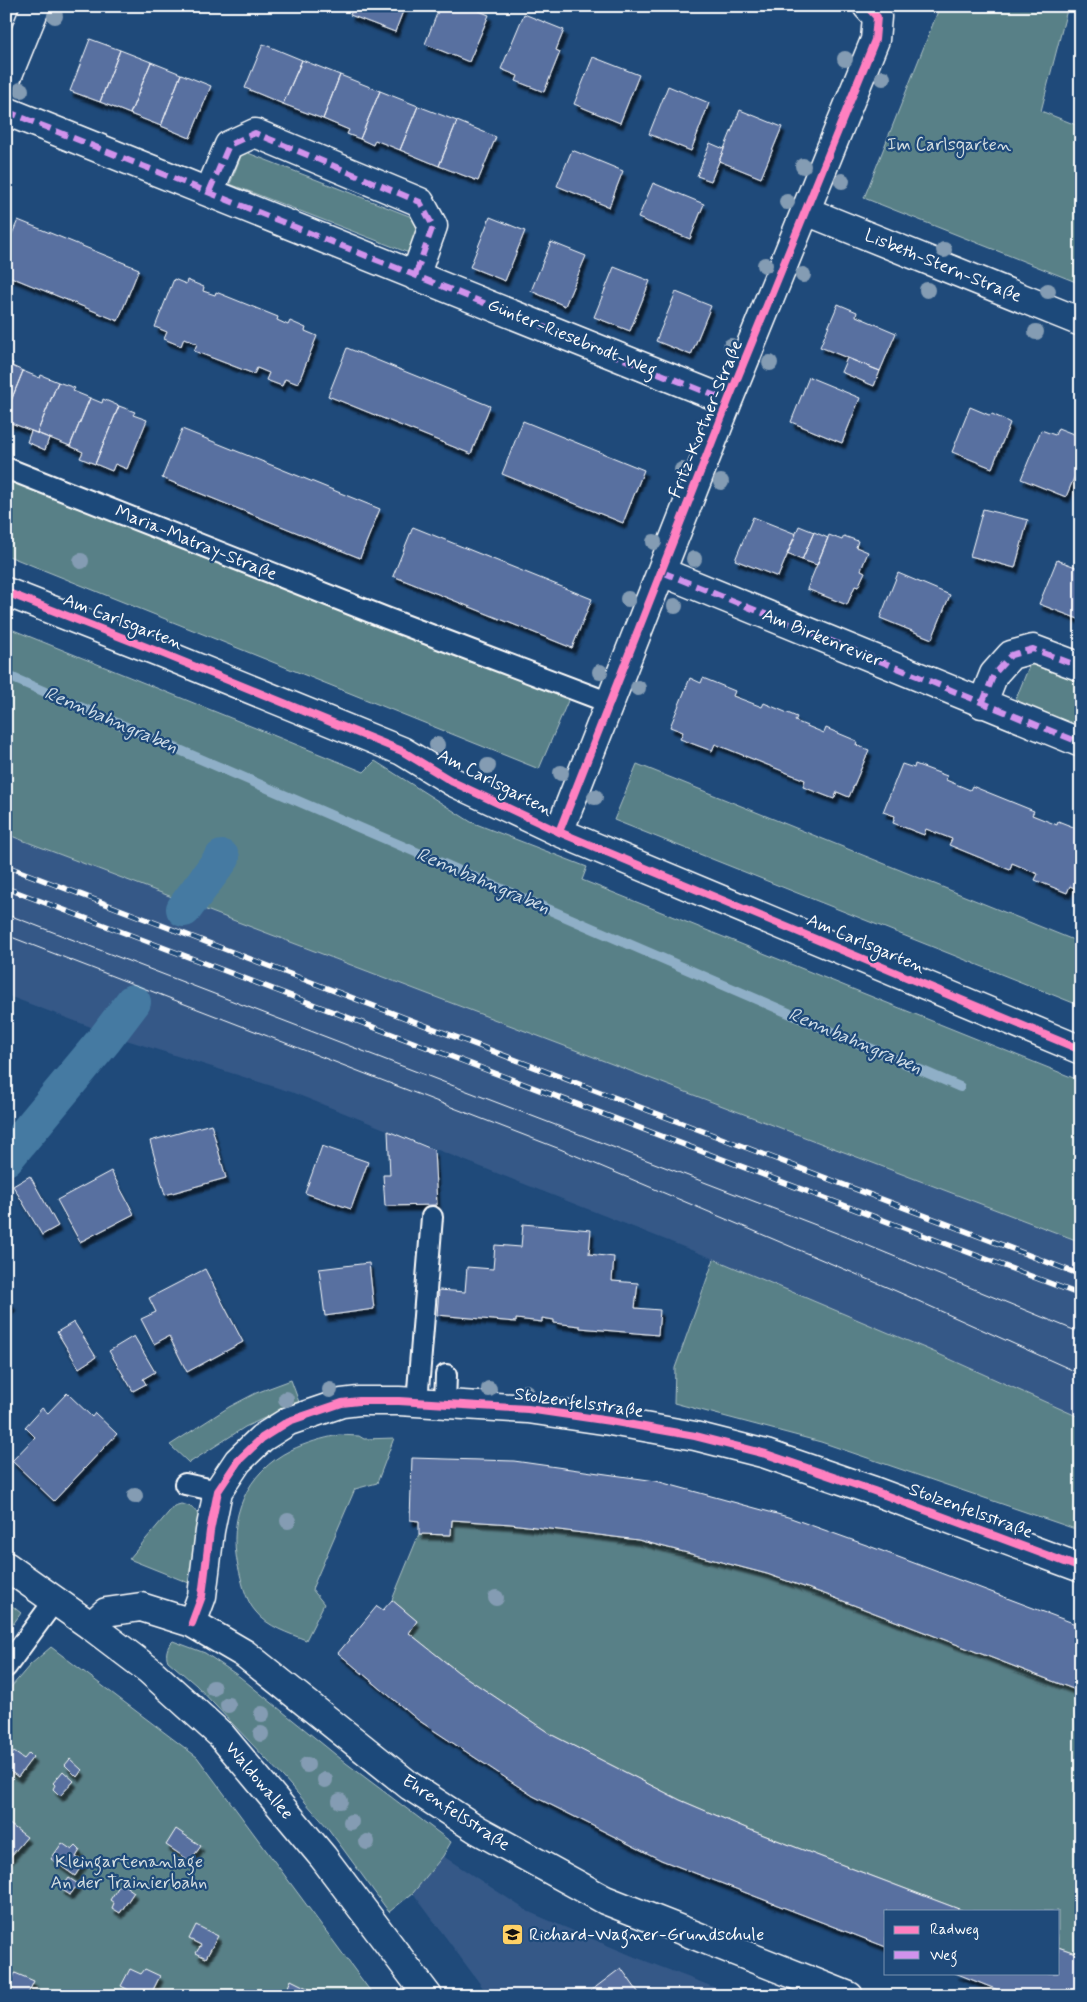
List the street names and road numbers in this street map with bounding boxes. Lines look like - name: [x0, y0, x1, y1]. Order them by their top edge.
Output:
- street label: Lisbeth-Stern-Straße: [861, 223, 1025, 309]
- street label: Günter-Riesebrodt-Weg: [483, 293, 660, 385]
- street label: Fritz-Kortner-Straße: [663, 336, 749, 502]
- street label: Maria-Matray-Straße: [111, 499, 281, 587]
- street label: Am Carlsgarten: [59, 588, 186, 657]
- street label: Am Birkenrevier: [759, 603, 886, 673]
- street label: Am Carlsgarten: [433, 744, 557, 823]
- street label: Am Carlsgarten: [803, 908, 929, 981]
- street label: Stolzenfelsstraße: [513, 1382, 645, 1424]
- street label: Stolzenfelsstraße: [906, 1477, 1036, 1545]
- street label: Waldowallee: [219, 1737, 299, 1825]
- street label: Ehrenfelsstraße: [397, 1769, 515, 1857]

